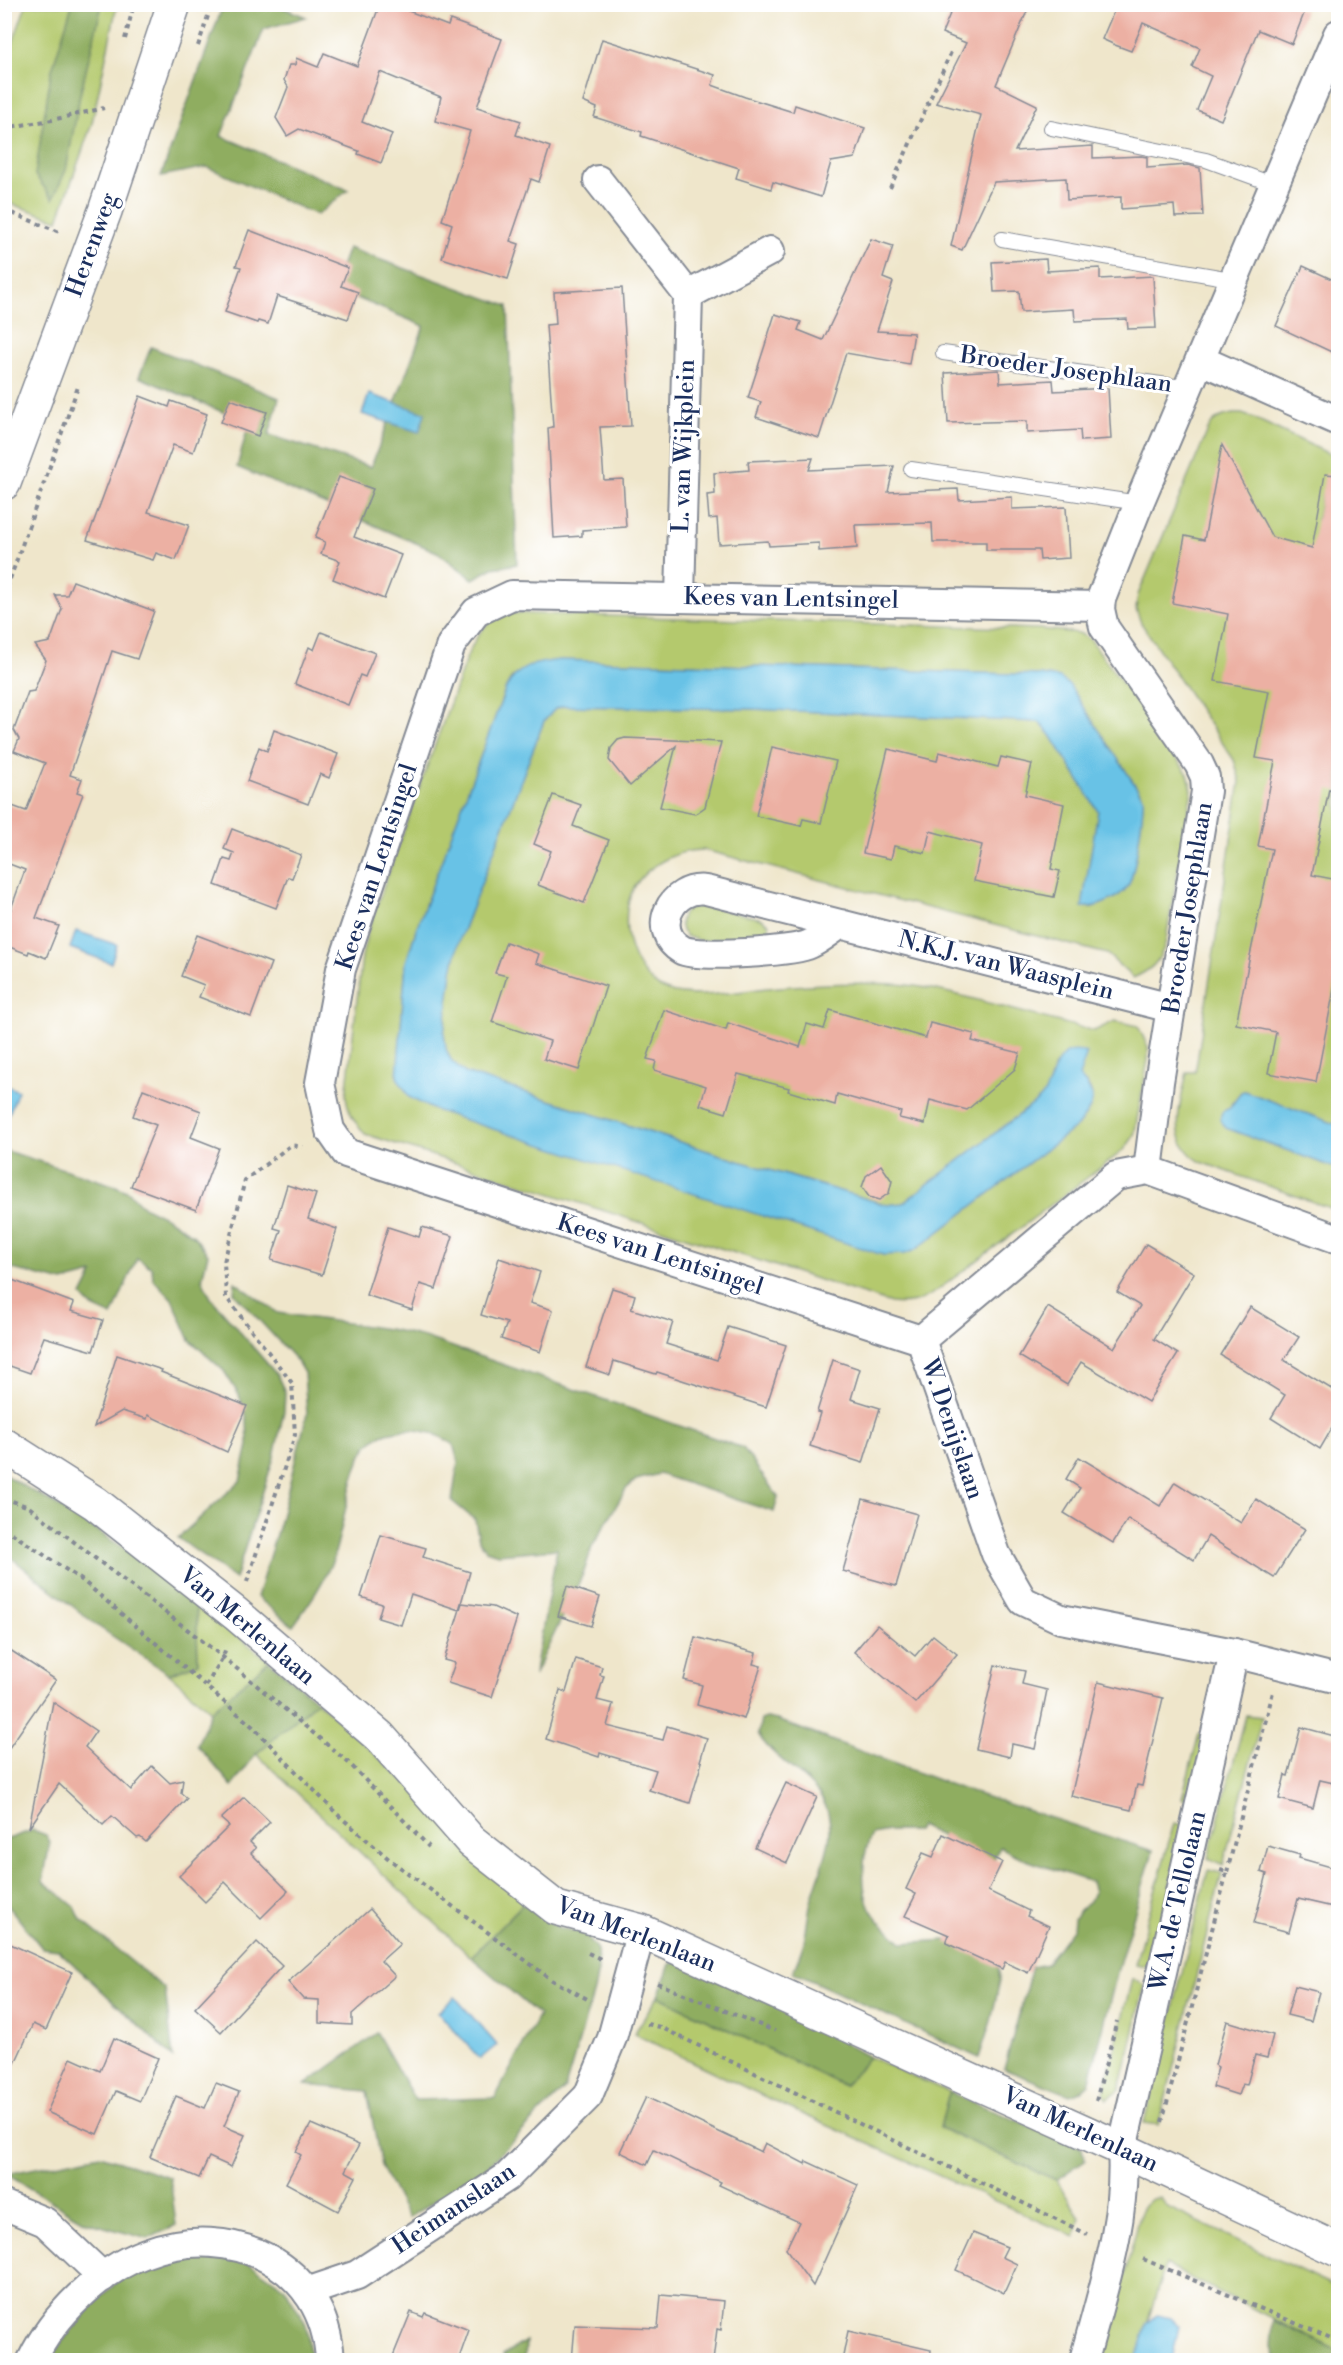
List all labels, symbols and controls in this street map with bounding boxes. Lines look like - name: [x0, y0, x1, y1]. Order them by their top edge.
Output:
- street label: Herenweg: [59, 188, 125, 301]
- street label: Broeder Josephlaan: [957, 340, 1174, 400]
- street label: L. van Wijkplein: [666, 359, 702, 533]
- street label: Kees van Lentsingel: [683, 582, 899, 616]
- street label: Kees van Lentsingel: [329, 760, 425, 974]
- street label: Broeder Josephlaan: [1156, 800, 1220, 1017]
- street label: N.K.J. van Waasplein: [895, 925, 1117, 1007]
- street label: Kees van Lentsingel: [553, 1207, 767, 1303]
- street label: W. Denijslaan: [914, 1354, 990, 1503]
- street label: Van Merlenlaan: [172, 1560, 321, 1692]
- street label: W.A. de Tellolaan: [1142, 1808, 1213, 1995]
- street label: Van Merlenlaan: [551, 1890, 720, 1979]
- street label: Van Merlenlaan: [996, 2080, 1163, 2179]
- street label: Heimanslaan: [386, 2157, 522, 2261]

